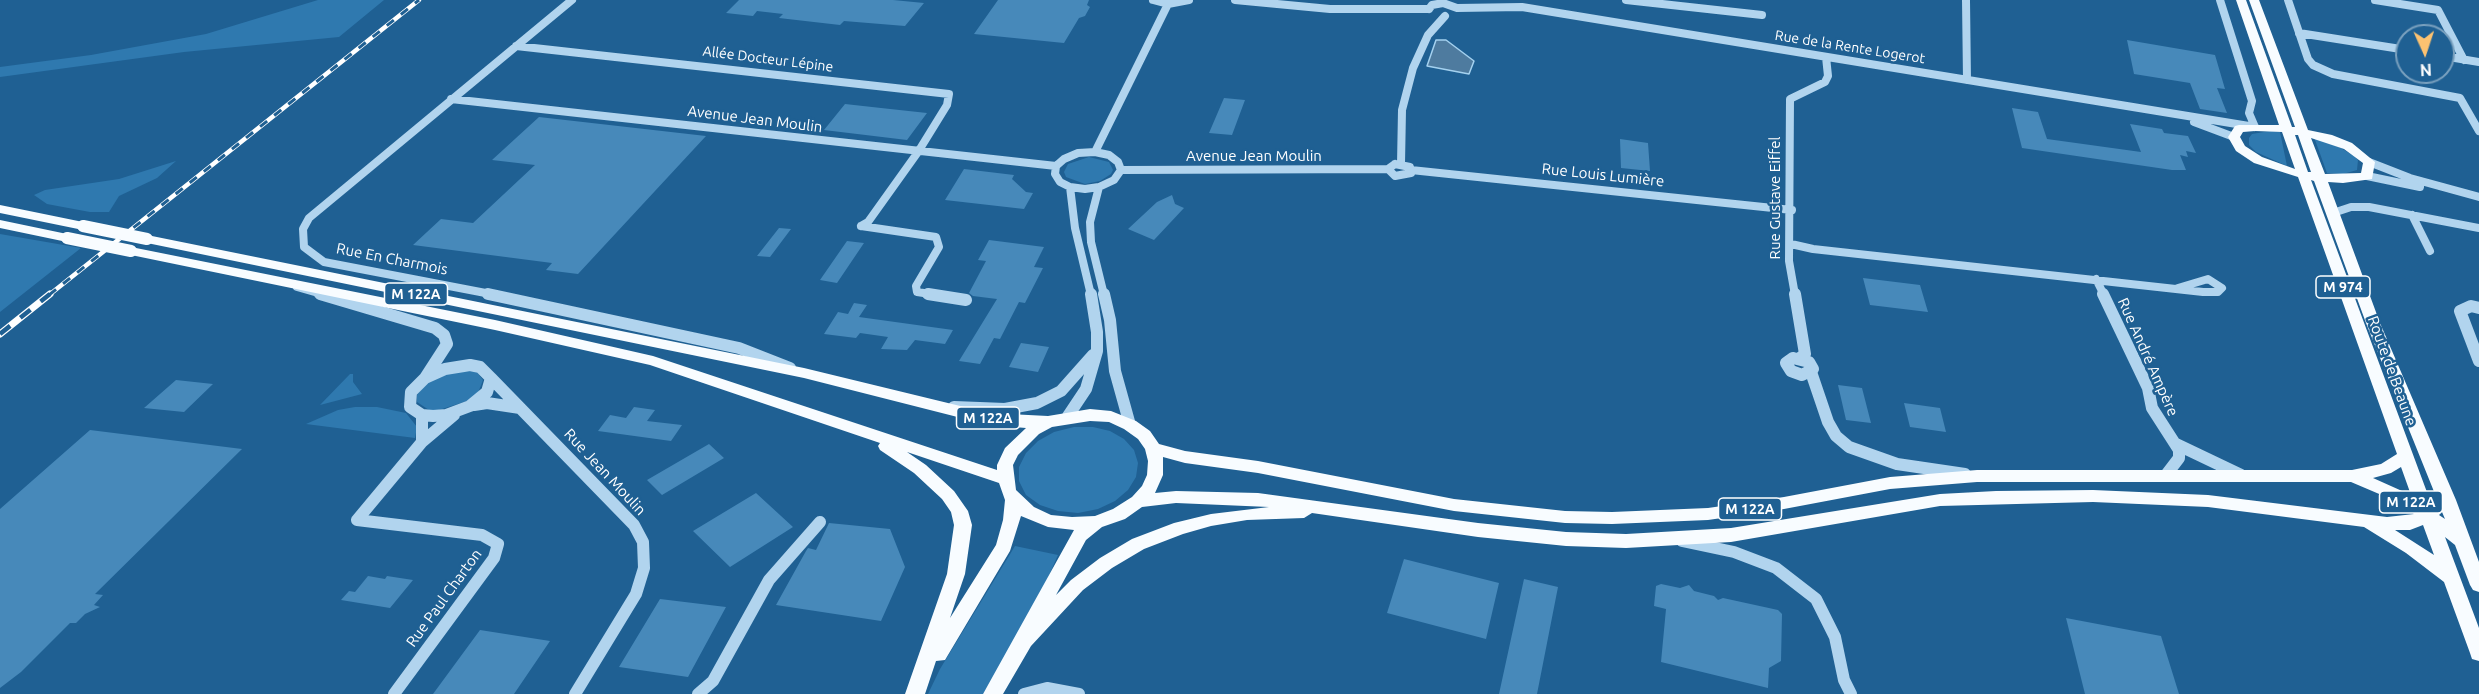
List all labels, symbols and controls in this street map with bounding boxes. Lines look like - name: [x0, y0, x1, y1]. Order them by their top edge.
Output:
- north arrow: [2395, 24, 2455, 84]
- street label: Rue de la Rente Logerot: [1774, 27, 1926, 67]
- street label: Allée Docteur Lépine: [702, 43, 834, 75]
- text: N: [2419, 61, 2432, 79]
- street label: Avenue Jean Moulin: [686, 102, 824, 136]
- street label: Rue Gustave Eiffel: [1766, 137, 1784, 259]
- street label: Avenue Jean Moulin: [1186, 147, 1322, 165]
- street label: Rue Louis Lumière: [1541, 160, 1665, 190]
- street label: Rue En Charmois: [335, 239, 449, 279]
- road number: M 974: [2316, 276, 2370, 298]
- road number: M 122A: [384, 283, 448, 305]
- street label: Rue André Ampère: [2114, 295, 2182, 419]
- street label: Route de Beaune: [2364, 314, 2420, 428]
- road number: M 122A: [956, 407, 1020, 429]
- street label: Rue Jean Moulin: [560, 425, 650, 519]
- road number: M 122A: [2380, 491, 2442, 513]
- road number: M 122A: [1718, 498, 1782, 520]
- street label: Rue Paul Charton: [402, 546, 486, 650]

